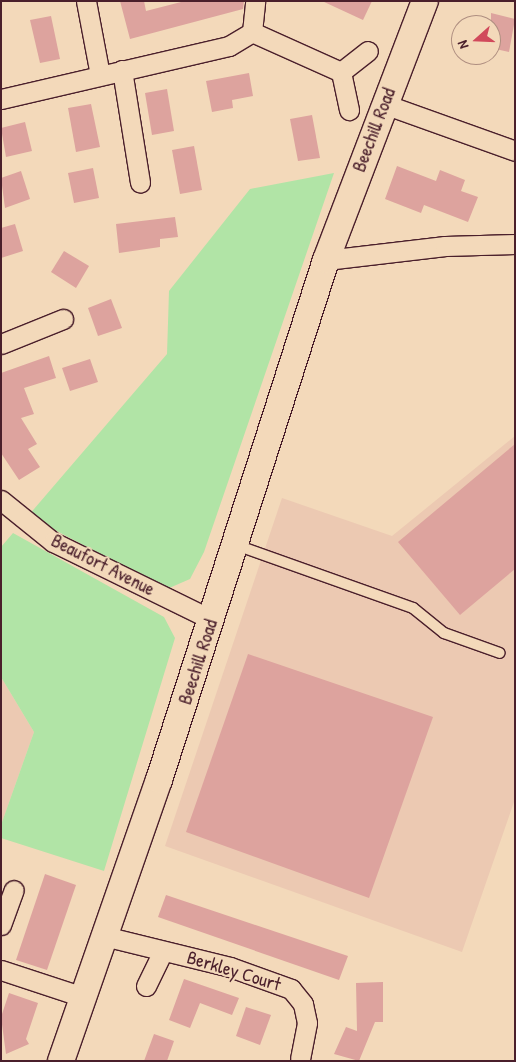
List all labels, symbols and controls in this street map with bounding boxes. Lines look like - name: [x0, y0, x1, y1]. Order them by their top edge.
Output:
- north arrow: [451, 15, 501, 65]
- text: N: [452, 38, 473, 52]
- street label: Beechill Road: [348, 85, 400, 175]
- street label: Beaufort Avenue: [47, 529, 159, 601]
- street label: Beechill Road: [174, 617, 222, 707]
- street label: Berkley Court: [184, 946, 284, 996]

